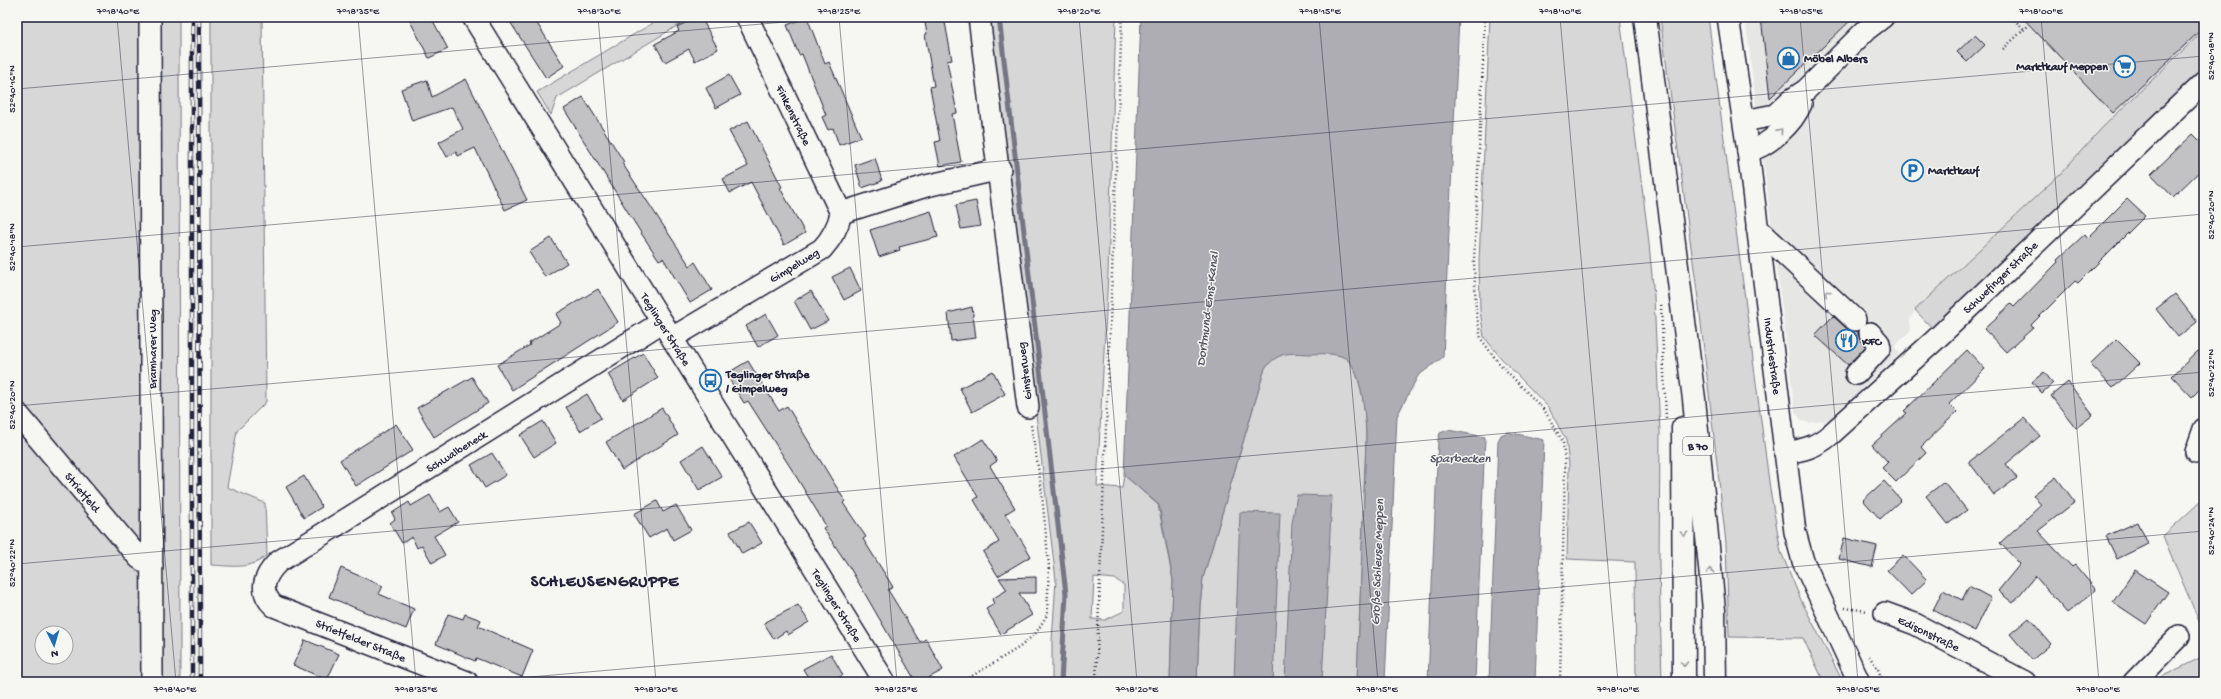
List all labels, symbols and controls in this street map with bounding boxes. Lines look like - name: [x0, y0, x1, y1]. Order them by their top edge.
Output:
- text: 7°18'40"E: [96, 6, 140, 18]
- text: 7°18'35"E: [336, 6, 380, 18]
- text: 7°18'30"E: [576, 6, 621, 18]
- text: 7°18'25"E: [817, 6, 861, 18]
- text: 7°18'20"E: [1057, 6, 1101, 18]
- text: 7°18'15"E: [1298, 6, 1341, 18]
- text: 7°18'10"E: [1538, 6, 1582, 18]
- text: 7°18'05"E: [1778, 6, 1823, 18]
- text: 7°18'00"E: [2018, 6, 2064, 18]
- text: 52°40'18"N: [2206, 32, 2218, 80]
- shop icon: Möbel Albers: [1776, 45, 1802, 71]
- place label: Möbel Albers: [1804, 53, 1868, 67]
- supermarket icon: Marktkauf Meppen: [2111, 53, 2137, 79]
- place label: Marktkauf Meppen: [2016, 61, 2108, 75]
- text: 52°40'16"N: [7, 65, 19, 113]
- street label: Finkenstraße: [771, 83, 813, 149]
- one-way arrow: [1775, 129, 1782, 136]
- parking icon: Marktkauf: [1900, 157, 1926, 183]
- place label: Marktkauf: [1928, 165, 1980, 179]
- text: 52°40'20"N: [2206, 190, 2218, 239]
- text: 52°40'18"N: [7, 223, 19, 271]
- street label: Schwefinger Straße: [1961, 239, 2042, 318]
- street label: Gimpelweg: [768, 246, 823, 287]
- water label: Dortmund-Ems-Kanal: [1194, 250, 1223, 367]
- street label: Teglinger Straße: [636, 290, 693, 370]
- one-way arrow: [1824, 291, 1832, 298]
- street label: Bramharer Weg: [147, 309, 161, 390]
- street label: Industriestraße: [1759, 317, 1783, 396]
- restaurant icon: KFC: [1833, 328, 1859, 354]
- place label: KFC: [1861, 336, 1883, 350]
- street label: Ginsterweg: [1015, 341, 1036, 400]
- text: 52°40'22"N: [2206, 348, 2218, 397]
- bus stop icon: Teglinger Straße / Gimpelweg: [698, 368, 724, 394]
- place label: Teglinger Straße / Gimpelweg: [725, 369, 810, 397]
- text: 52°40'20"N: [7, 380, 19, 429]
- street label: Schwalbeneck: [424, 428, 491, 477]
- road number: B 70: [1683, 437, 1713, 455]
- water label: Sparbecken: [1430, 452, 1491, 467]
- street label: Strietfeld: [61, 470, 103, 517]
- water label: Große Schleuse Meppen: [1369, 498, 1388, 625]
- text: 52°40'24"N: [2206, 507, 2218, 555]
- one-way arrow: [1680, 531, 1688, 537]
- text: 52°40'22"N: [7, 538, 19, 587]
- street label: Teglinger Straße: [807, 566, 864, 646]
- one-way arrow: [1706, 568, 1715, 574]
- district label: SCHLEUSENGRUPPE: [531, 574, 679, 593]
- street label: Edisonstraße: [1895, 614, 1962, 656]
- street label: Strietfelder Straße: [313, 617, 408, 667]
- north arrow: [34, 625, 74, 665]
- text: N: [51, 647, 59, 659]
- one-way arrow: [1680, 661, 1688, 667]
- text: 7°18'40"E: [153, 684, 197, 696]
- text: 7°18'35"E: [394, 684, 438, 696]
- text: 7°18'30"E: [633, 684, 678, 696]
- text: 7°18'25"E: [874, 684, 918, 696]
- text: 7°18'20"E: [1115, 684, 1159, 696]
- text: 7°18'15"E: [1355, 684, 1398, 696]
- text: 7°18'10"E: [1596, 684, 1640, 696]
- text: 7°18'05"E: [1835, 684, 1880, 696]
- text: 7°18'00"E: [2075, 684, 2121, 696]

